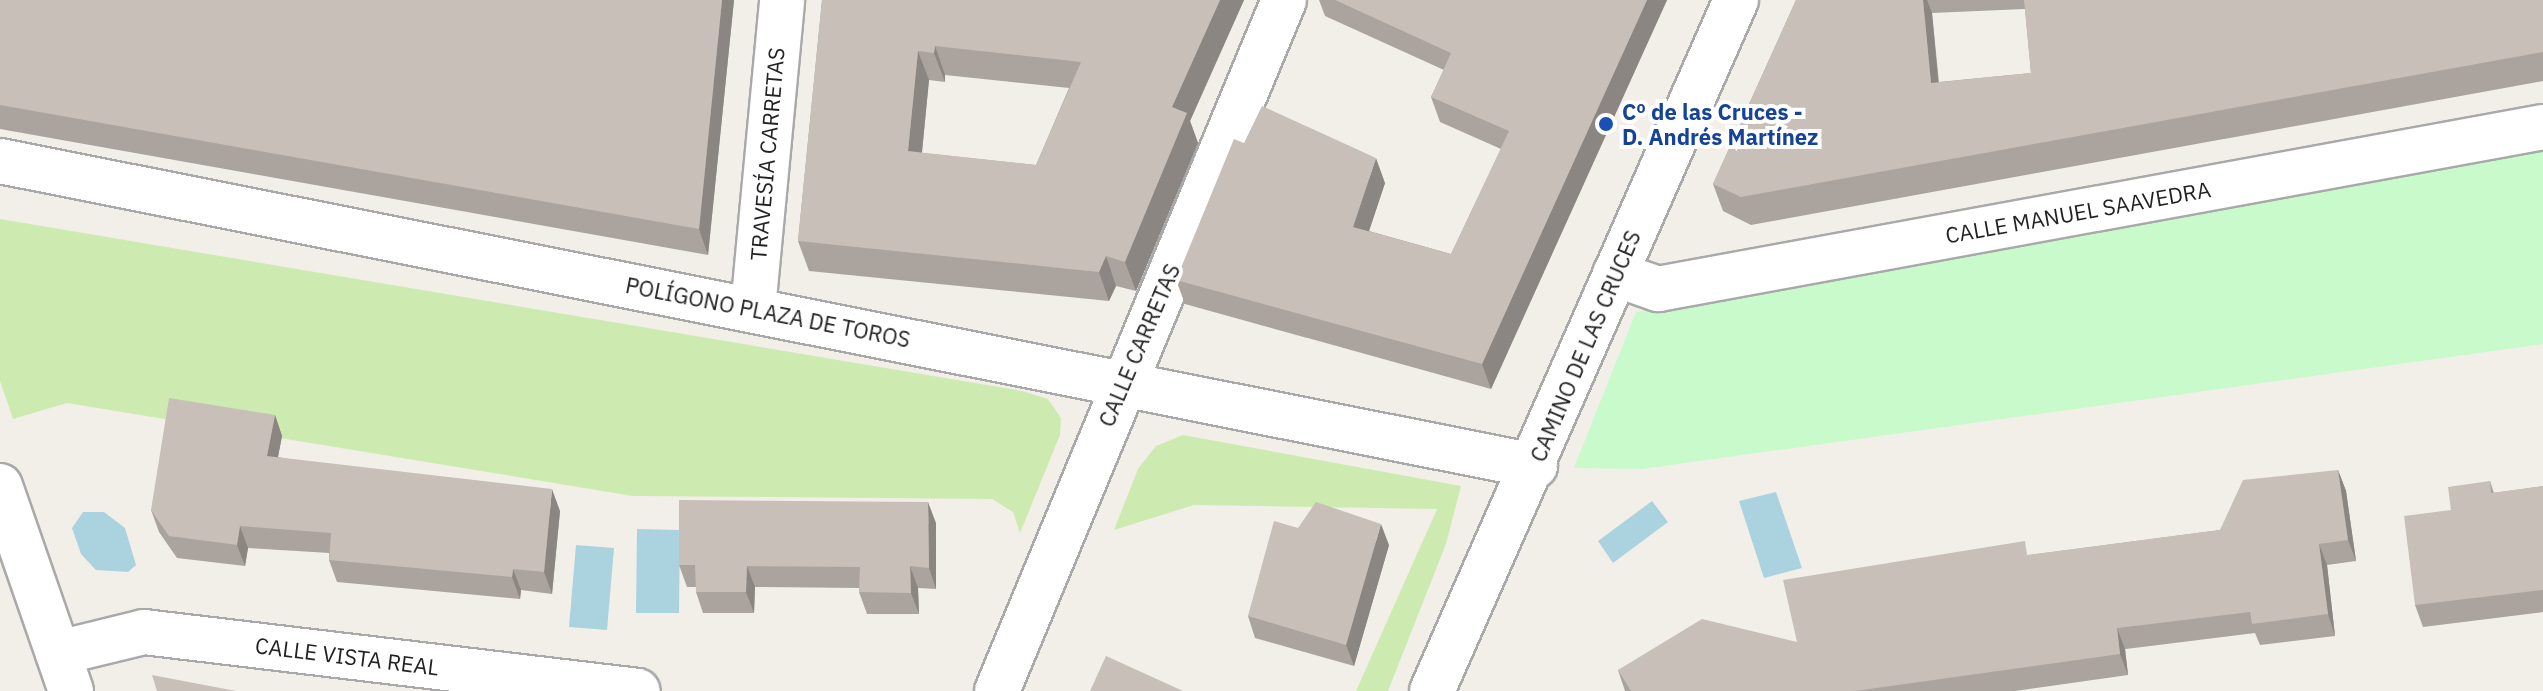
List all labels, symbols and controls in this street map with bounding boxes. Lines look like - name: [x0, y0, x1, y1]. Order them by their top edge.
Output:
- street label: TRAVESÍA CARRETAS: [745, 46, 789, 262]
- place label: Cº de las Cruces - D. Andrés Martínez: [1622, 98, 1818, 150]
- marker: Cº de las Cruces - D. Andrés Martínez: [1597, 115, 1615, 133]
- street label: CALLE MANUEL SAAVEDRA: [1943, 176, 2213, 248]
- street label: CAMINO DE LAS CRUCES: [1524, 226, 1646, 466]
- street label: CALLE CARRETAS: [1093, 259, 1185, 431]
- street label: POLÍGONO PLAZA DE TOROS: [623, 271, 913, 353]
- street label: CALLE VISTA REAL: [254, 632, 440, 680]

